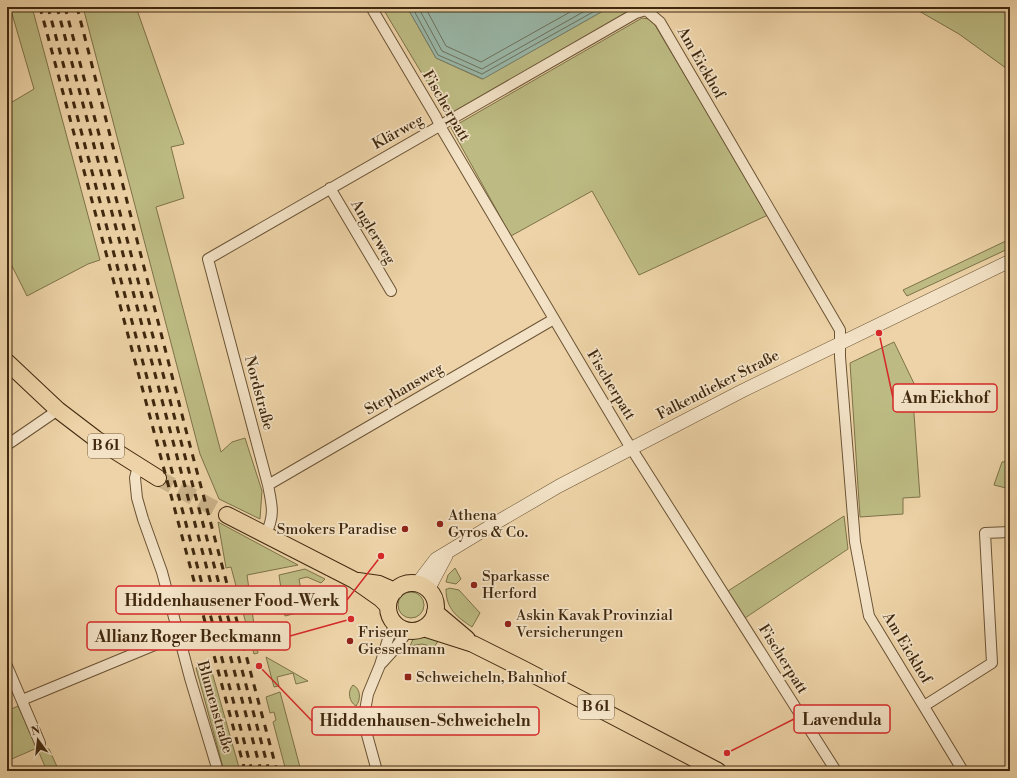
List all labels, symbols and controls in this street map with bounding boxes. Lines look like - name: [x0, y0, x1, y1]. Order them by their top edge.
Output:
- street label: Am Eickhof: [672, 23, 729, 103]
- street label: Fischerpatt: [418, 67, 474, 146]
- street label: Klärweg: [369, 110, 427, 154]
- street label: Anglerweg: [346, 196, 400, 268]
- street label: Fischerpatt: [583, 346, 640, 424]
- street label: Falkendieker Straße: [654, 346, 782, 424]
- street label: Nordstraße: [240, 354, 278, 432]
- street label: Stephansweg: [361, 359, 447, 419]
- callout: Am Eickhof: [893, 384, 997, 412]
- text: Am Eickhof: [900, 388, 991, 408]
- road number: B 61: [88, 434, 124, 458]
- place label: Athena Gyros & Co.: [447, 506, 528, 542]
- marker: Athena Gyros & Co.: [435, 519, 445, 529]
- place label: Smokers Paradise: [277, 520, 397, 539]
- marker: Smokers Paradise: [400, 524, 410, 534]
- place label: Sparkasse Herford: [482, 567, 550, 603]
- marker: Sparkasse Herford: [469, 580, 479, 590]
- callout: Hiddenhausener Food-Werk: [116, 586, 347, 614]
- text: Hiddenhausener Food-Werk: [124, 591, 341, 611]
- place label: Askin Kavak Provinzial Versicherungen: [515, 606, 673, 642]
- street label: Am Eickhof: [878, 608, 936, 688]
- marker: Askin Kavak Provinzial Versicherungen: [503, 619, 513, 629]
- street label: Fischerpatt: [754, 620, 812, 698]
- callout: Allianz Roger Beckmann: [87, 622, 290, 650]
- place label: Friseur Giesselmann: [358, 623, 445, 659]
- text: Allianz Roger Beckmann: [94, 627, 281, 647]
- marker: Friseur Giesselmann: [345, 636, 355, 646]
- street label: Blumenstraße: [192, 658, 237, 755]
- place label: Schweicheln, Bahnhof: [416, 668, 567, 687]
- marker: Schweicheln, Bahnhof: [403, 672, 413, 682]
- road number: B 61: [578, 695, 614, 719]
- callout: Lavendula: [794, 705, 890, 733]
- callout: Hiddenhausen-Schweicheln: [312, 707, 539, 735]
- text: Lavendula: [802, 710, 882, 730]
- text: Hiddenhausen-Schweicheln: [319, 711, 531, 731]
- north arrow: [18, 720, 58, 760]
- text: N: [30, 723, 42, 739]

